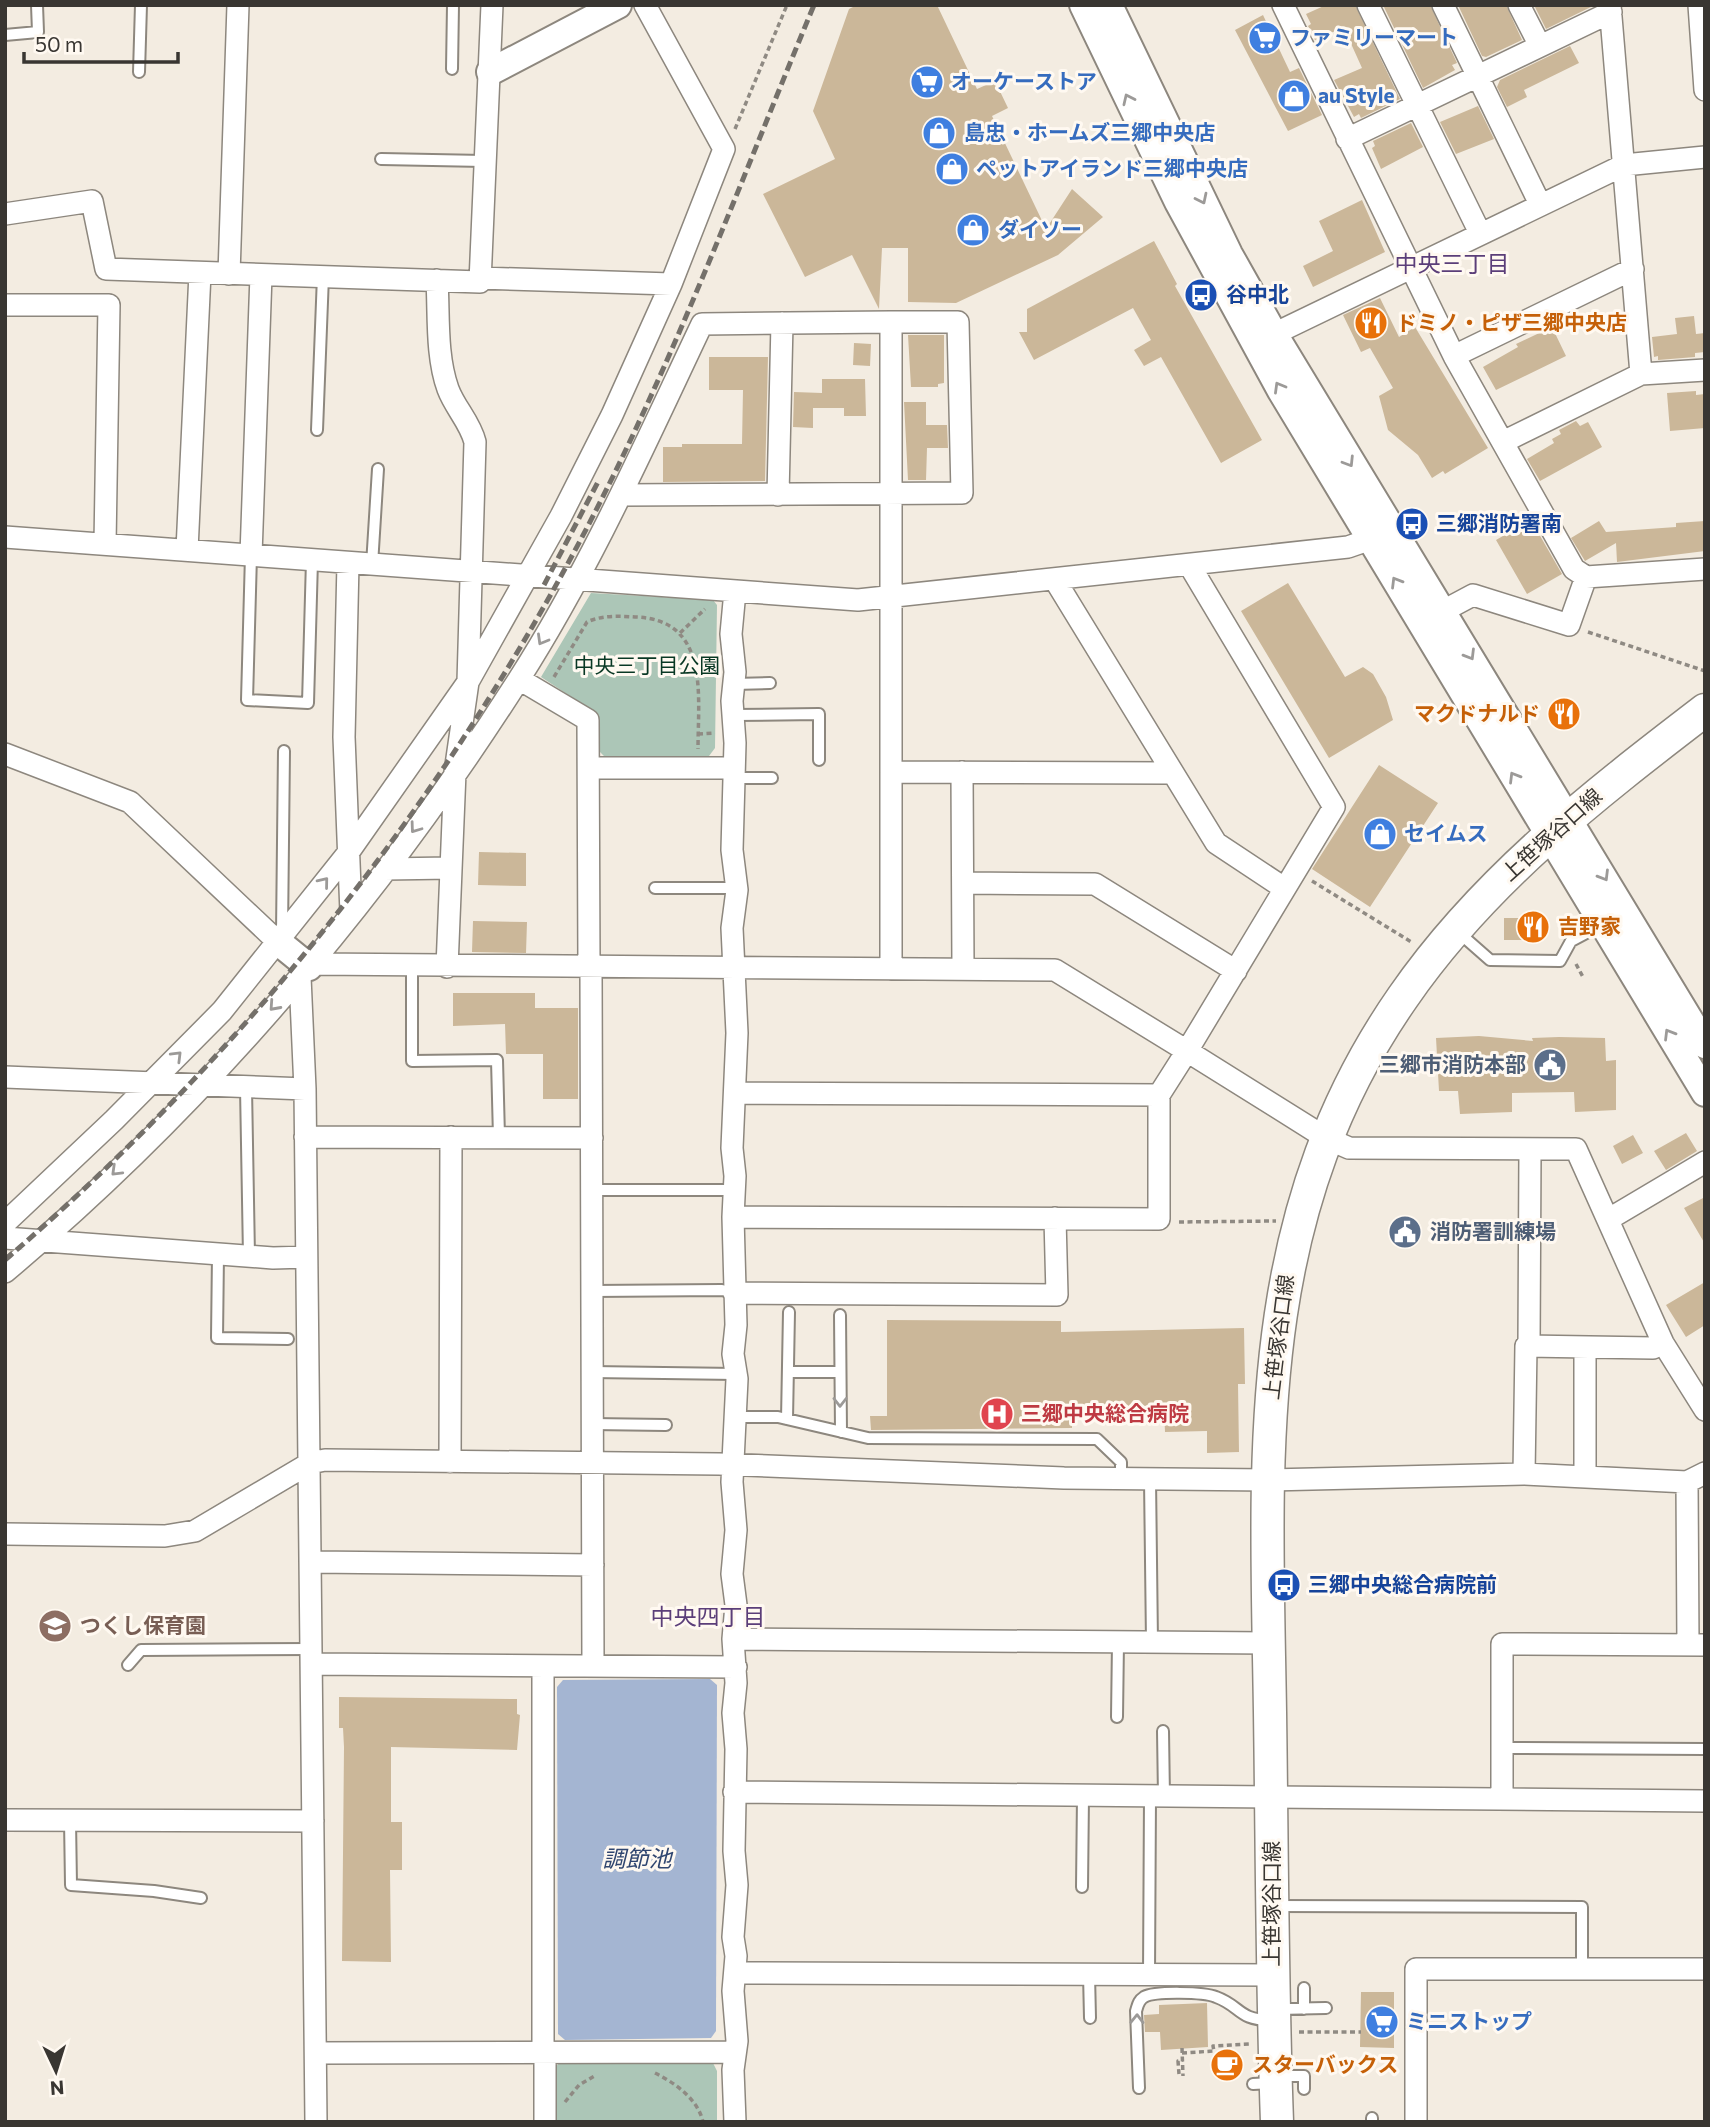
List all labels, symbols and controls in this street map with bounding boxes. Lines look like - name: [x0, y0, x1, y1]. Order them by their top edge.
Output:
- supermarket icon: ファミリーマート: [1246, 19, 1284, 57]
- scale bar: [24, 21, 178, 65]
- place label: ファミリーマート: [1290, 24, 1458, 49]
- text: 50 m: [35, 31, 83, 56]
- supermarket icon: オーケーストア: [908, 63, 946, 101]
- place label: オーケーストア: [951, 68, 1097, 93]
- shop icon: au Style: [1275, 77, 1313, 115]
- place label: au Style: [1318, 82, 1395, 107]
- one-way arrow: [1122, 94, 1136, 106]
- shop icon: 島忠・ホームズ三郷中央店: [920, 114, 958, 152]
- place label: 島忠・ホームズ三郷中央店: [964, 119, 1215, 144]
- shop icon: ペットアイランド三郷中央店: [933, 150, 971, 188]
- place label: ペットアイランド三郷中央店: [976, 155, 1248, 180]
- one-way arrow: [1194, 192, 1208, 204]
- shop icon: ダイソー: [954, 211, 992, 249]
- place label: ダイソー: [998, 216, 1082, 241]
- district label: 中央三丁目: [1395, 249, 1510, 277]
- bus stop icon: 谷中北: [1182, 276, 1220, 314]
- place label: 谷中北: [1226, 281, 1289, 306]
- restaurant icon: ドミノ・ピザ三郷中央店: [1352, 304, 1390, 342]
- place label: ドミノ・ピザ三郷中央店: [1396, 309, 1627, 334]
- one-way arrow: [1274, 382, 1287, 395]
- one-way arrow: [1341, 454, 1354, 467]
- bus stop icon: 三郷消防署南: [1393, 505, 1431, 543]
- place label: 三郷消防署南: [1436, 510, 1562, 535]
- one-way arrow: [1392, 576, 1405, 589]
- one-way arrow: [537, 632, 550, 645]
- one-way arrow: [1462, 647, 1475, 660]
- park label: 中央三丁目公園: [574, 652, 721, 677]
- restaurant icon: マクドナルド: [1545, 695, 1583, 733]
- place label: マクドナルド: [1414, 700, 1540, 725]
- one-way arrow: [1509, 771, 1522, 784]
- street label: 上笹塚谷口線: [1496, 782, 1606, 885]
- shop icon: セイムス: [1361, 815, 1399, 853]
- one-way arrow: [410, 820, 423, 833]
- place label: セイムス: [1404, 820, 1488, 845]
- one-way arrow: [1596, 868, 1609, 881]
- one-way arrow: [316, 878, 328, 891]
- restaurant icon: 吉野家: [1514, 908, 1552, 946]
- place label: 吉野家: [1558, 913, 1621, 938]
- one-way arrow: [269, 998, 282, 1011]
- one-way arrow: [1665, 1029, 1678, 1042]
- public building icon: 三郷市消防本部: [1531, 1046, 1569, 1084]
- place label: 三郷市消防本部: [1379, 1051, 1526, 1076]
- one-way arrow: [169, 1052, 181, 1064]
- one-way arrow: [112, 1162, 125, 1175]
- public building icon: 消防署訓練場: [1386, 1213, 1424, 1251]
- place label: 消防署訓練場: [1430, 1218, 1556, 1243]
- street label: 上笹塚谷口線: [1257, 1273, 1298, 1401]
- hospital icon: 三郷中央総合病院: [978, 1395, 1016, 1433]
- one-way arrow: [832, 1397, 848, 1408]
- place label: 三郷中央総合病院: [1021, 1400, 1189, 1425]
- bus stop icon: 三郷中央総合病院前: [1265, 1566, 1303, 1604]
- place label: 三郷中央総合病院前: [1308, 1571, 1497, 1596]
- district label: 中央四丁目: [651, 1602, 766, 1630]
- school or university icon: つくし保育園: [36, 1607, 74, 1645]
- place label: つくし保育園: [80, 1612, 206, 1637]
- street label: 上笹塚谷口線: [1258, 1841, 1283, 1967]
- water label: 調節池: [603, 1844, 674, 1872]
- supermarket icon: ミニストップ: [1363, 2003, 1401, 2041]
- place label: ミニストップ: [1406, 2008, 1532, 2033]
- one-way arrow: [1129, 2014, 1144, 2025]
- north arrow: [21, 2036, 91, 2106]
- cafe icon: スターバックス: [1208, 2046, 1246, 2084]
- place label: スターバックス: [1252, 2051, 1398, 2076]
- text: N: [49, 2076, 65, 2100]

